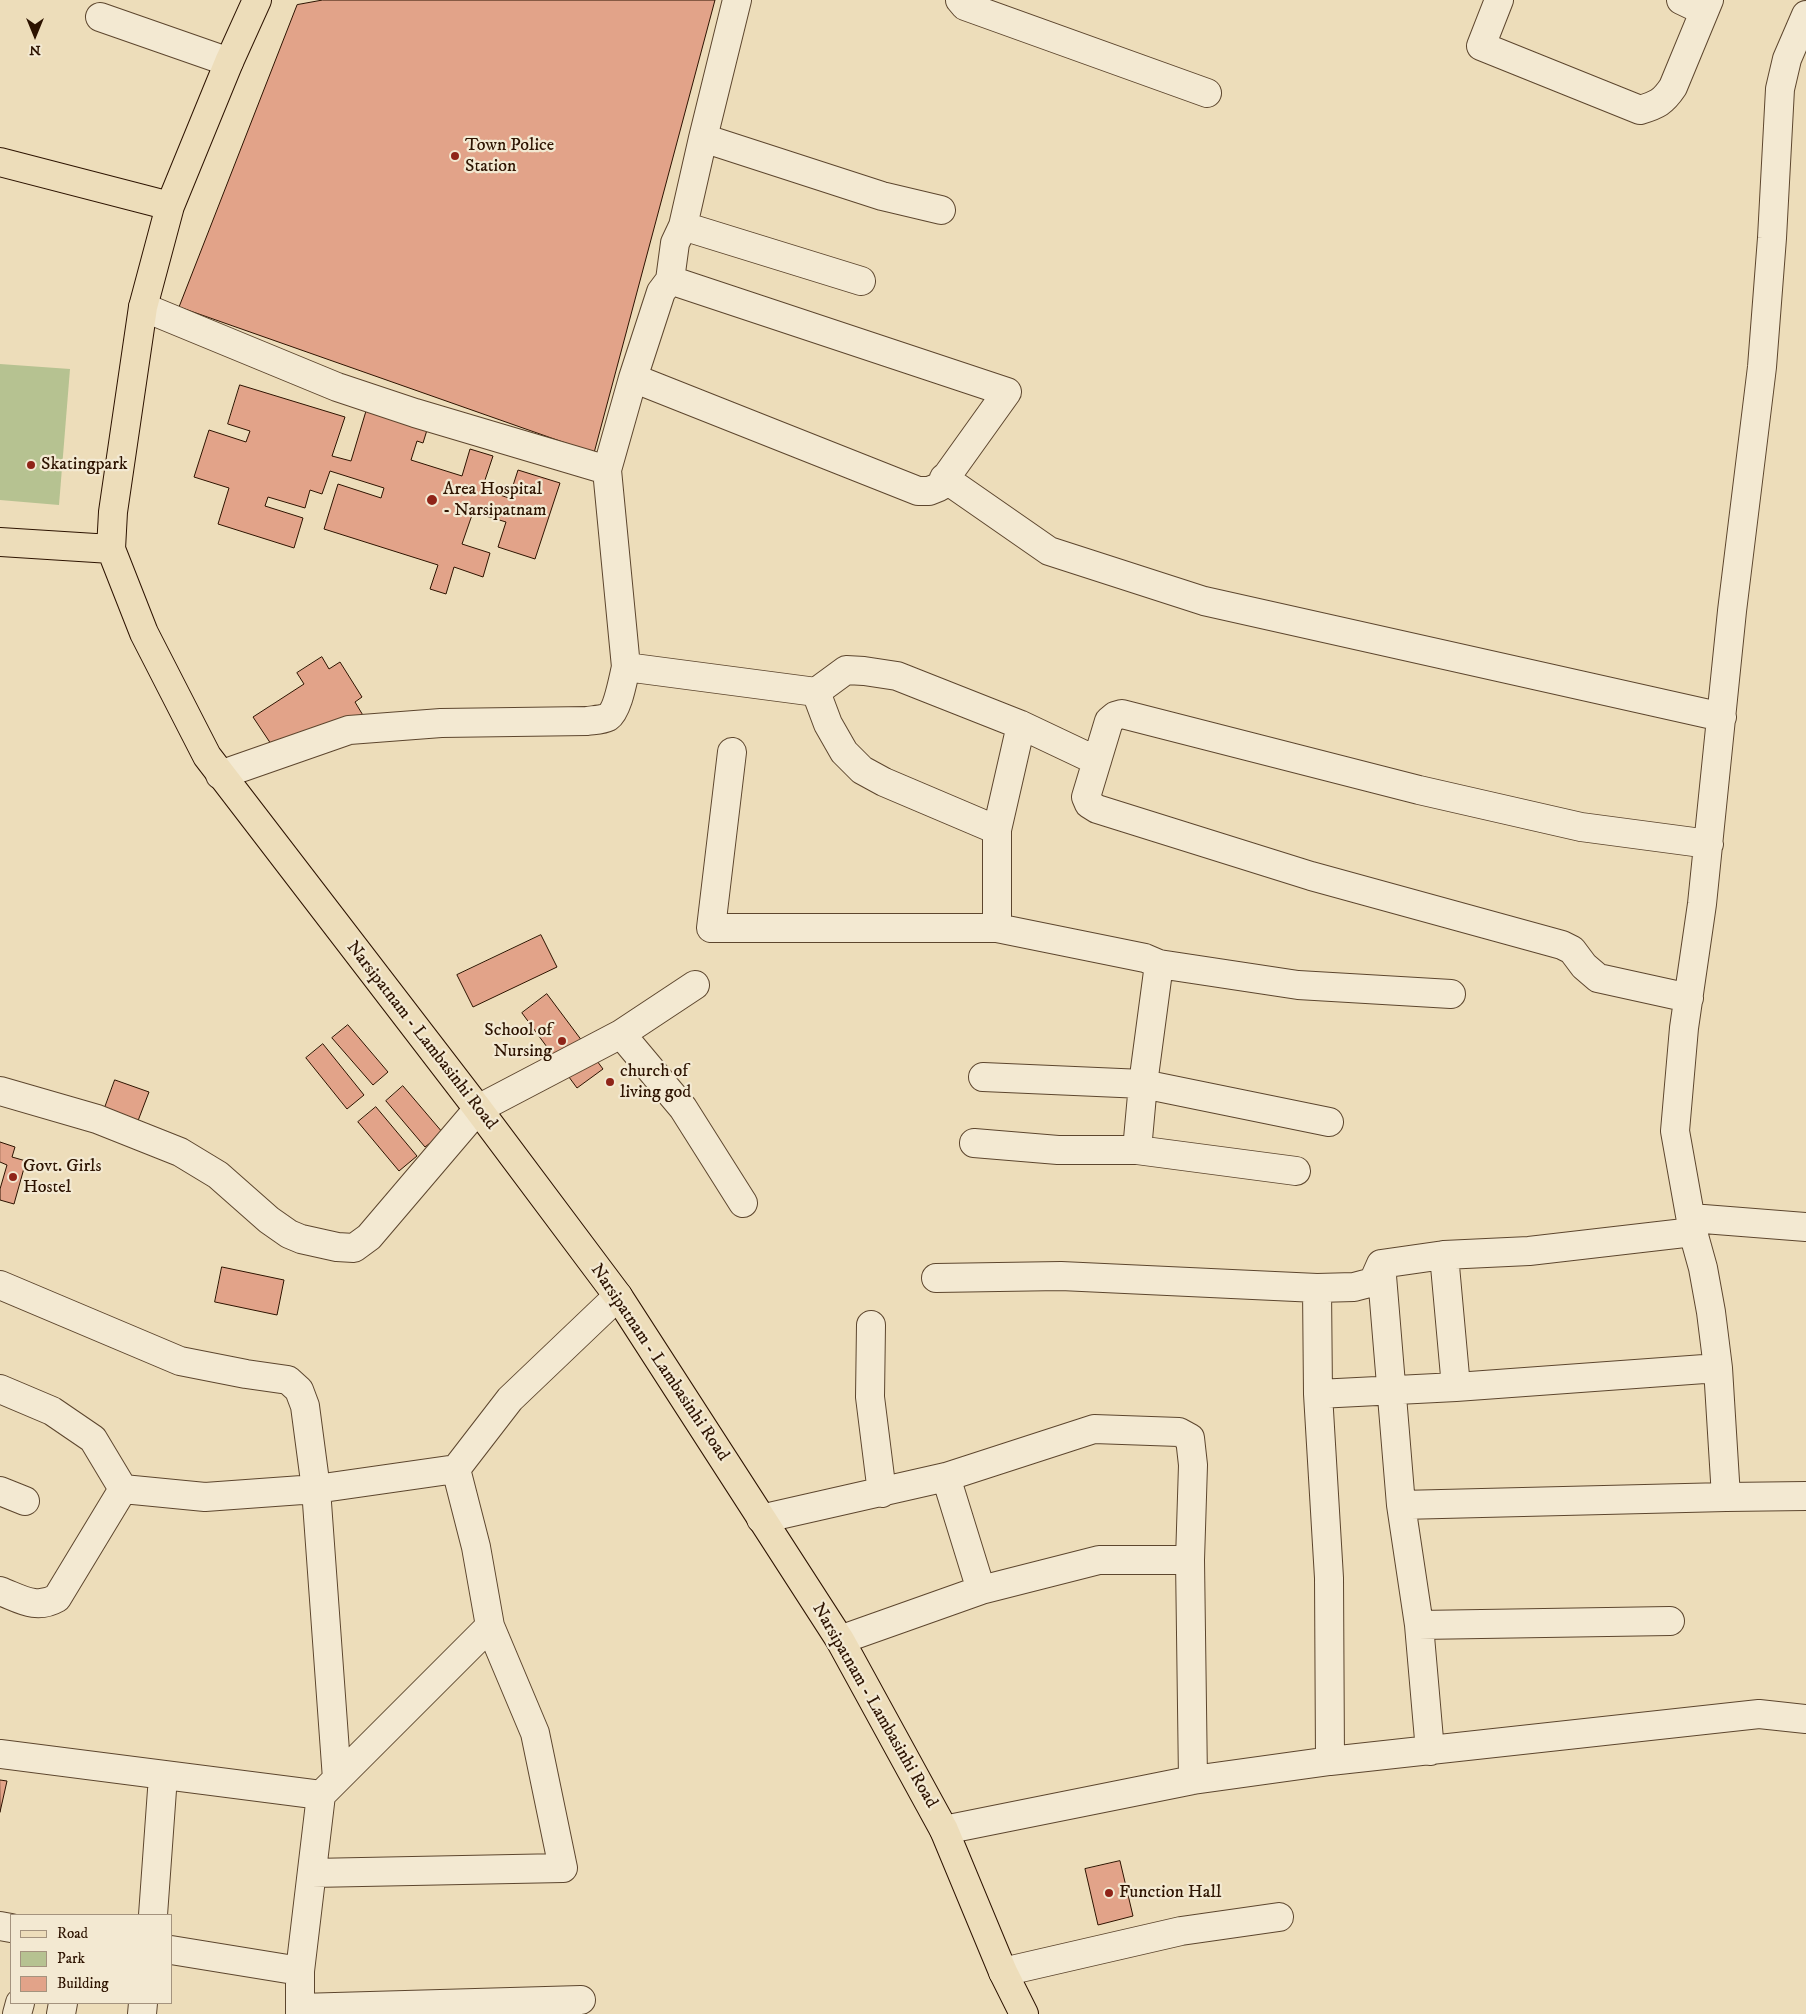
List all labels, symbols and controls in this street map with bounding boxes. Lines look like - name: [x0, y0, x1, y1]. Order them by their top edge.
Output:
- north arrow: [10, 10, 60, 60]
- text: N: [29, 41, 41, 59]
- place label: Town Police Station: [465, 135, 554, 178]
- marker: Town Police Station: [449, 150, 461, 162]
- place label: Skatingpark: [41, 454, 128, 476]
- marker: Skatingpark: [25, 459, 37, 471]
- place label: Area Hospital - Narsipatnam: [443, 479, 547, 522]
- marker: Area Hospital - Narsipatnam: [425, 493, 439, 507]
- street label: Narsipatnam - Lambasinhi Road: [341, 938, 501, 1134]
- place label: School of Nursing: [484, 1020, 552, 1062]
- marker: School of Nursing: [556, 1035, 568, 1047]
- place label: church of living god: [620, 1061, 691, 1104]
- marker: church of living god: [604, 1076, 616, 1088]
- place label: Govt. Girls Hostel: [23, 1156, 101, 1198]
- marker: Govt. Girls Hostel: [7, 1171, 19, 1183]
- street label: Narsipatnam - Lambasinhi Road: [585, 1260, 733, 1466]
- street label: Narsipatnam - Lambasinhi Road: [806, 1600, 942, 1812]
- place label: Function Hall: [1119, 1882, 1221, 1904]
- marker: Function Hall: [1103, 1887, 1115, 1899]
- legend: [10, 1914, 172, 2004]
- text: Road: [57, 1924, 88, 1943]
- text: Park: [57, 1949, 85, 1968]
- text: Building: [57, 1974, 109, 1993]

